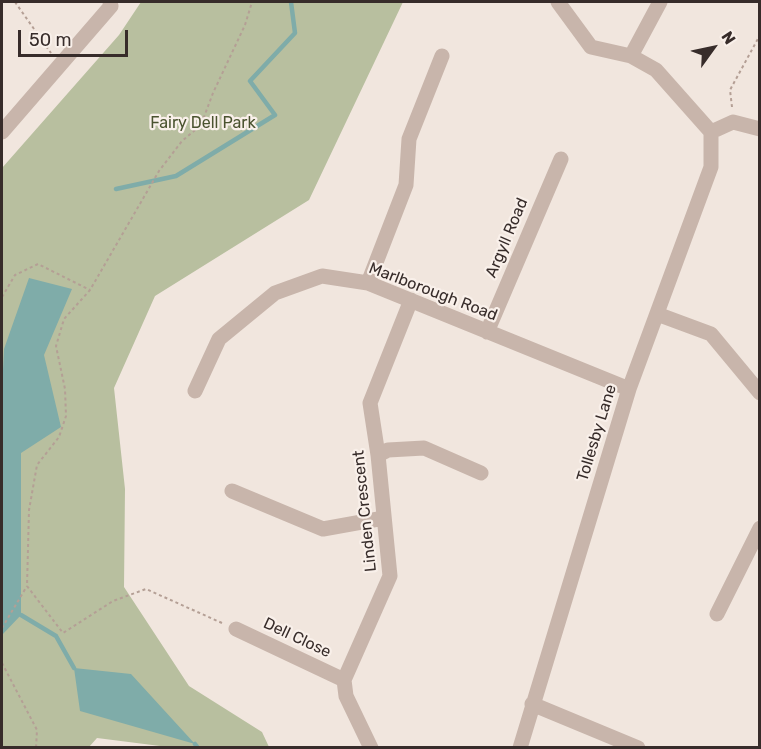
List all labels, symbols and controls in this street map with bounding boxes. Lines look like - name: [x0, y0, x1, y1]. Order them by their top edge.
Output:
- scale bar: [21, 18, 130, 56]
- north arrow: [683, 18, 743, 78]
- text: N: [717, 28, 740, 48]
- text: 50 m: [29, 29, 72, 51]
- park label: Fairy Dell Park: [150, 113, 256, 133]
- street label: Argyll Road: [482, 195, 532, 281]
- street label: Marlborough Road: [366, 259, 500, 325]
- street label: Tollesby Lane: [573, 382, 621, 484]
- street label: Linden Crescent: [349, 449, 381, 573]
- street label: Dell Close: [260, 614, 334, 662]

